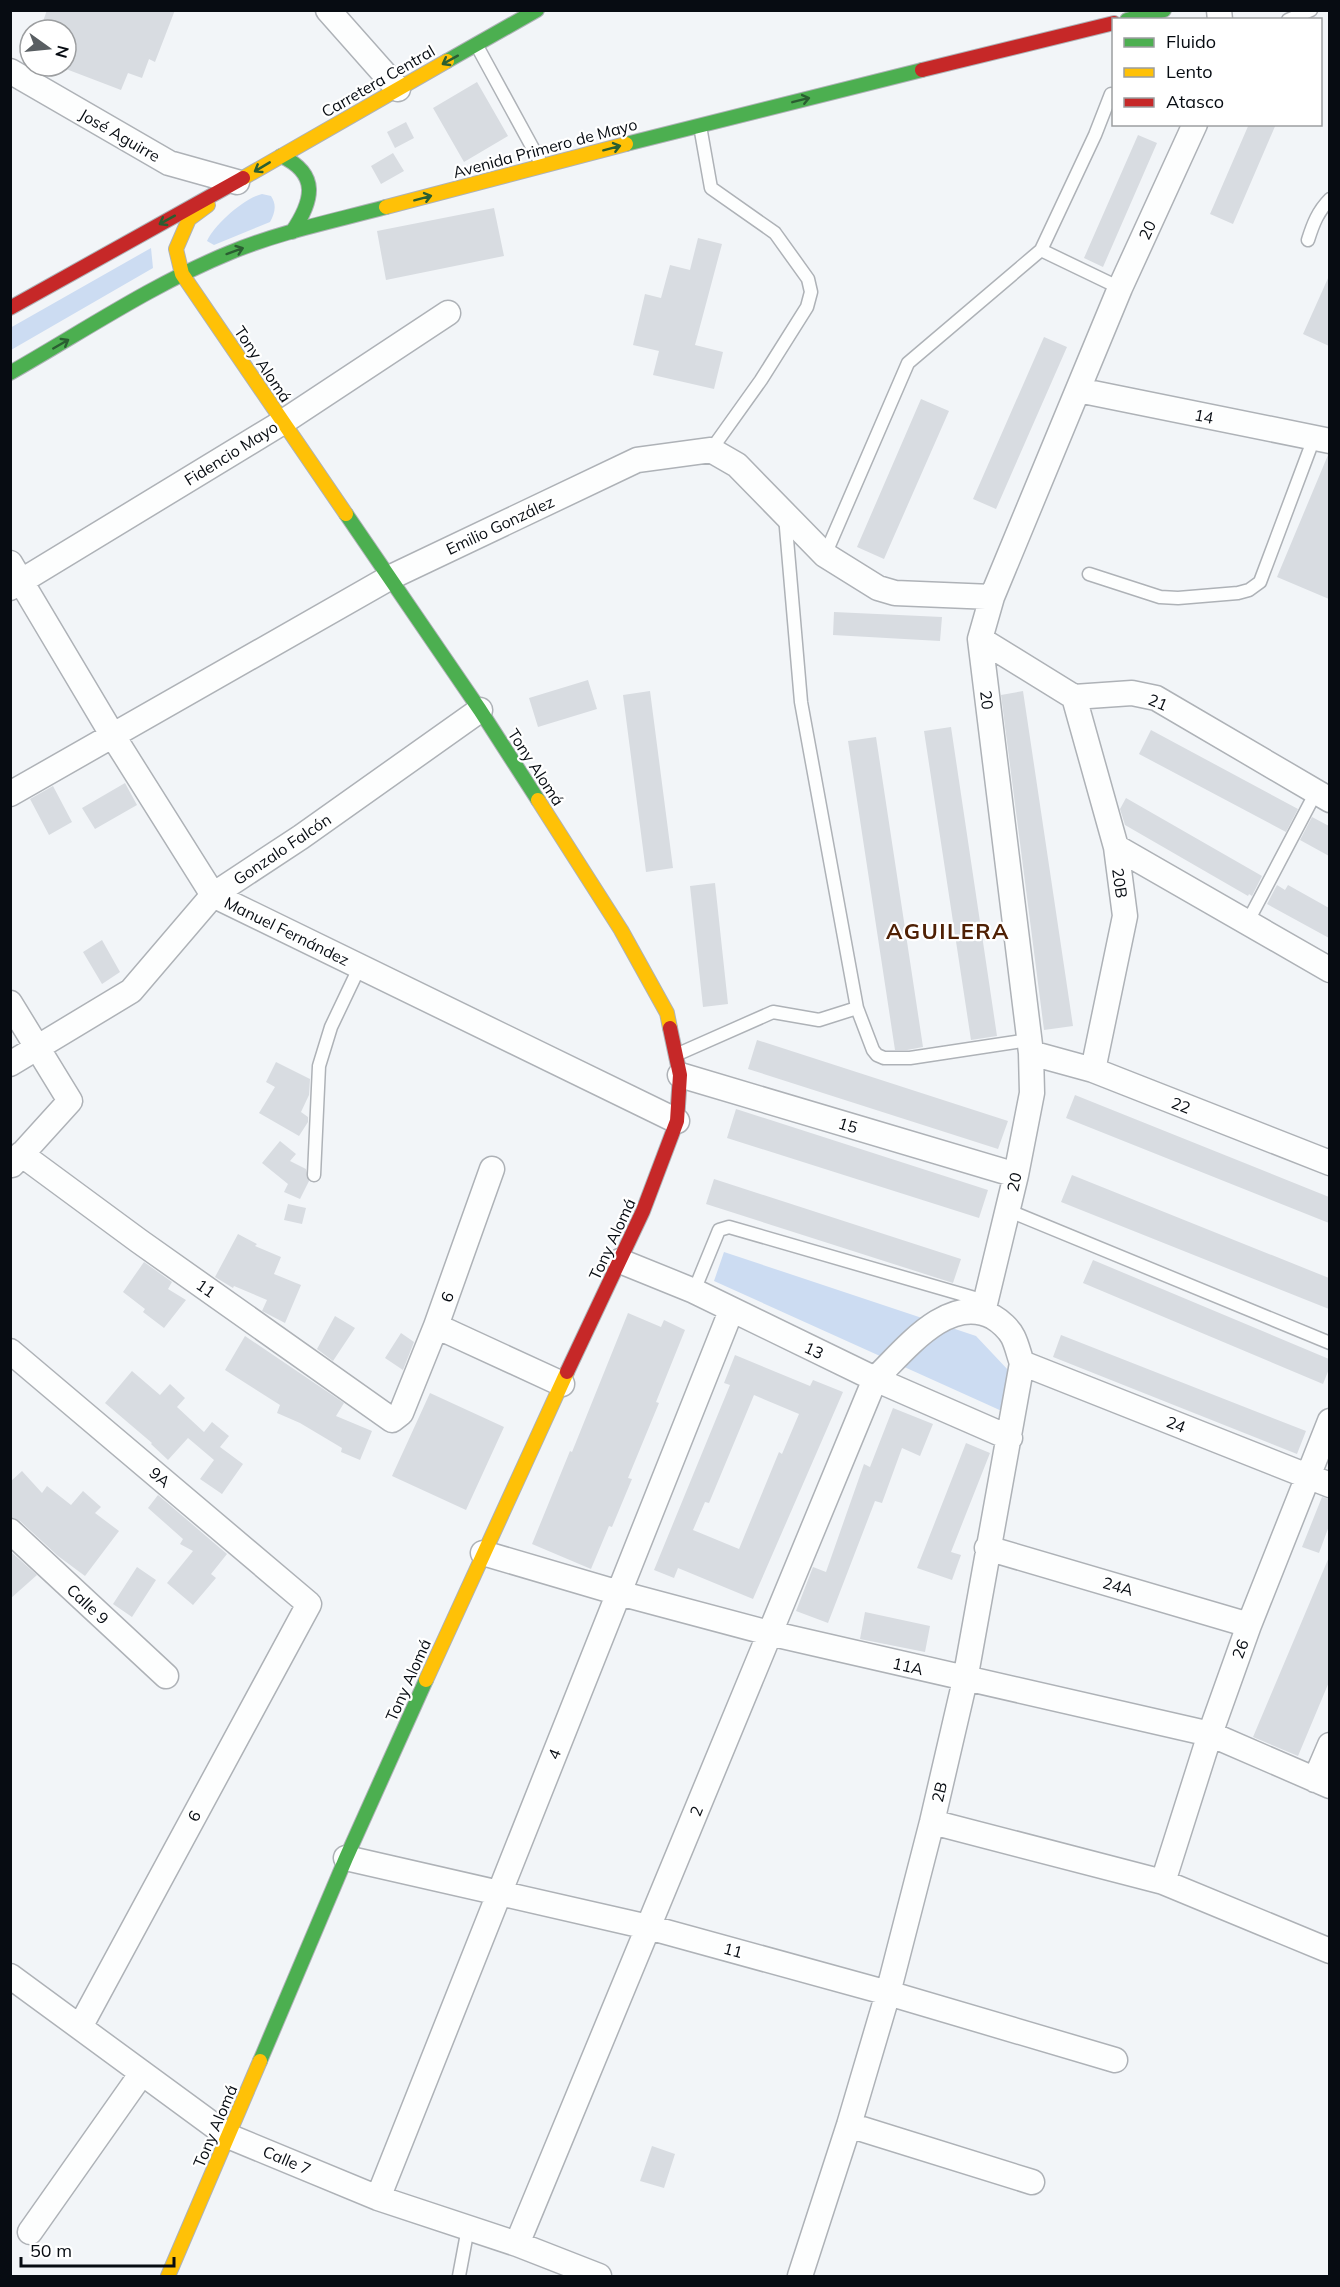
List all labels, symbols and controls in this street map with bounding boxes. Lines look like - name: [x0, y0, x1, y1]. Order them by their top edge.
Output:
- north arrow: [18, 18, 78, 78]
- legend: [1112, 18, 1322, 126]
- text: Fluido: [1166, 30, 1216, 53]
- street label: Carretera Central: [318, 40, 438, 122]
- text: N: [51, 43, 74, 60]
- one-way arrow: [441, 54, 458, 66]
- text: Lento: [1166, 60, 1213, 83]
- text: Atasco: [1166, 90, 1224, 113]
- one-way arrow: [791, 93, 810, 105]
- street label: José Aguirre: [76, 104, 164, 166]
- street label: Avenida Primero de Mayo: [451, 114, 639, 182]
- one-way arrow: [602, 142, 621, 153]
- one-way arrow: [254, 161, 271, 173]
- one-way arrow: [413, 191, 432, 203]
- one-way arrow: [159, 214, 176, 226]
- street label: 20: [1134, 217, 1160, 243]
- one-way arrow: [226, 244, 244, 255]
- street label: Tony Alomá: [230, 322, 296, 406]
- one-way arrow: [52, 338, 69, 350]
- street label: 14: [1193, 404, 1216, 428]
- street label: Fidencio Mayo: [181, 416, 281, 490]
- street label: Emilio González: [443, 491, 557, 559]
- street label: 20: [976, 689, 998, 711]
- street label: 21: [1145, 689, 1171, 715]
- street label: Tony Alomá: [504, 725, 568, 809]
- street label: Gonzalo Falcón: [229, 809, 335, 889]
- street label: 20B: [1108, 867, 1132, 899]
- street label: Manuel Fernández: [221, 892, 353, 970]
- district label: AGUILERA: [886, 917, 1010, 945]
- street label: 22: [1168, 1092, 1194, 1118]
- street label: 15: [836, 1113, 860, 1137]
- street label: 20: [1002, 1170, 1026, 1194]
- street label: Tony Alomá: [584, 1195, 640, 1283]
- street label: 11: [192, 1274, 220, 1302]
- street label: 6: [436, 1289, 458, 1305]
- street label: 13: [801, 1337, 827, 1363]
- street label: 24: [1163, 1411, 1189, 1437]
- street label: 9A: [145, 1462, 175, 1492]
- street label: 24A: [1100, 1572, 1136, 1600]
- street label: Calle 9: [63, 1580, 113, 1628]
- street label: Tony Alomá: [381, 1636, 435, 1724]
- street label: 26: [1227, 1637, 1253, 1661]
- street label: 11A: [891, 1653, 926, 1679]
- street label: 4: [543, 1745, 565, 1762]
- street label: 2B: [927, 1780, 951, 1804]
- street label: 2: [685, 1803, 707, 1819]
- street label: 6: [183, 1807, 205, 1825]
- street label: 11: [721, 1938, 745, 1962]
- street label: Tony Alomá: [189, 2082, 241, 2170]
- street label: Calle 7: [260, 2141, 314, 2179]
- scale bar: [21, 2230, 174, 2268]
- text: 50 m: [30, 2239, 72, 2262]

